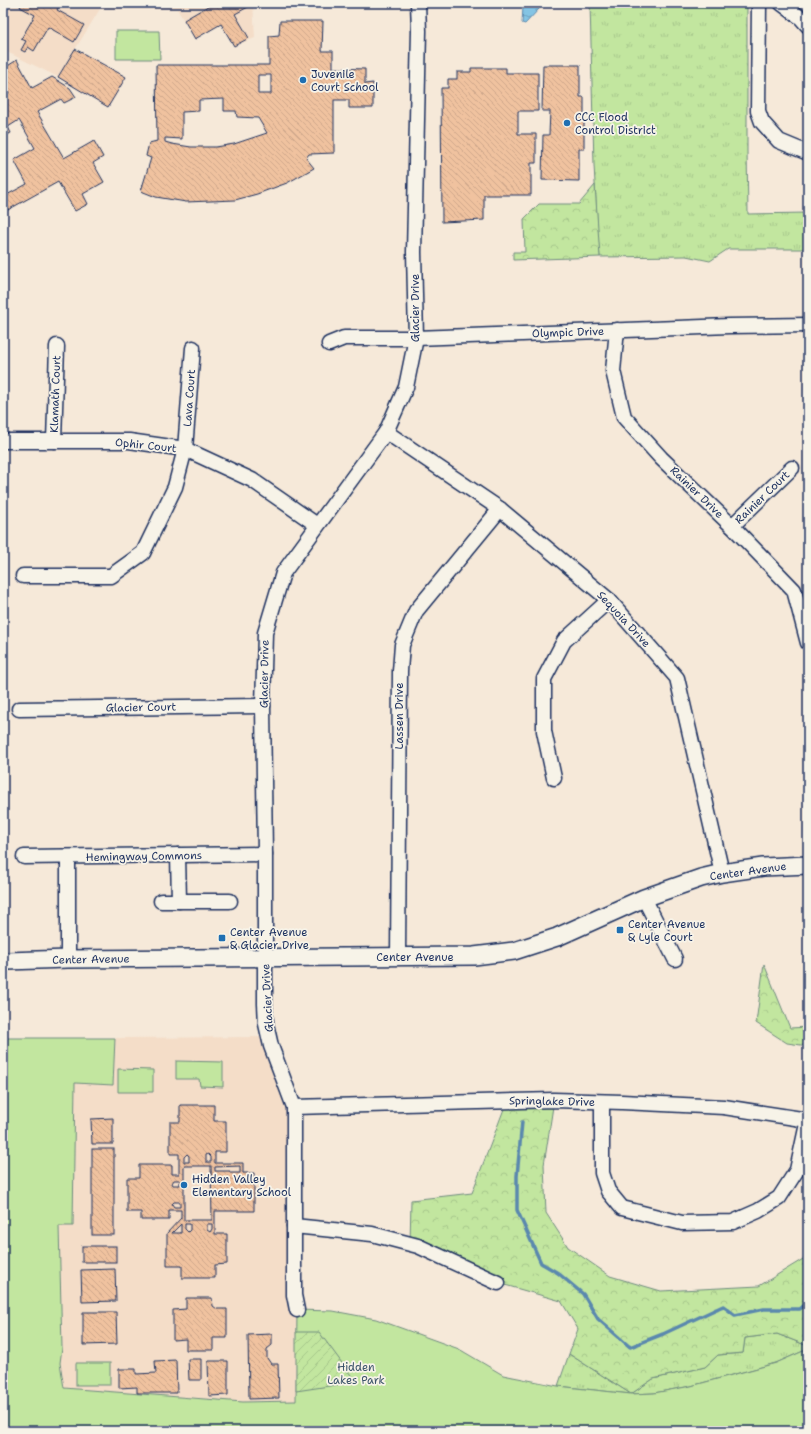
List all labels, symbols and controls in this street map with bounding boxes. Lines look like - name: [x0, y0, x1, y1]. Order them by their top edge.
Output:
- place label: Juvenile Court School: [311, 67, 379, 95]
- marker: Juvenile Court School: [298, 75, 308, 85]
- place label: CCC Flood Control District: [575, 110, 656, 138]
- marker: CCC Flood Control District: [562, 118, 572, 128]
- street label: Glacier Drive: [408, 274, 423, 342]
- street label: Olympic Drive: [532, 324, 604, 341]
- street label: Klamath Court: [47, 355, 64, 433]
- street label: Lava Court: [180, 369, 199, 427]
- street label: Ophir Court: [114, 435, 178, 456]
- street label: Rainier Drive: [667, 463, 727, 522]
- street label: Rainier Court: [732, 467, 793, 527]
- street label: Sequoia Drive: [594, 588, 654, 651]
- street label: Glacier Drive: [256, 640, 273, 708]
- street label: Lassen Drive: [392, 683, 407, 749]
- street label: Glacier Court: [106, 699, 177, 716]
- street label: Hemingway Commons: [86, 848, 202, 865]
- street label: Center Avenue: [709, 859, 787, 884]
- place label: Center Avenue & Lyle Court: [628, 917, 706, 945]
- place label: Center Avenue & Glacier Drive: [230, 925, 309, 953]
- marker: Center Avenue & Lyle Court: [615, 925, 625, 935]
- marker: Center Avenue & Glacier Drive: [217, 933, 227, 943]
- street label: Center Avenue: [376, 950, 454, 965]
- street label: Center Avenue: [52, 951, 130, 968]
- street label: Glacier Drive: [258, 963, 277, 1033]
- street label: Springlake Drive: [509, 1093, 595, 1110]
- place label: Hidden Valley Elementary School: [192, 1172, 292, 1200]
- marker: Hidden Valley Elementary School: [179, 1180, 189, 1190]
- park label: Hidden Lakes Park: [327, 1360, 385, 1388]

